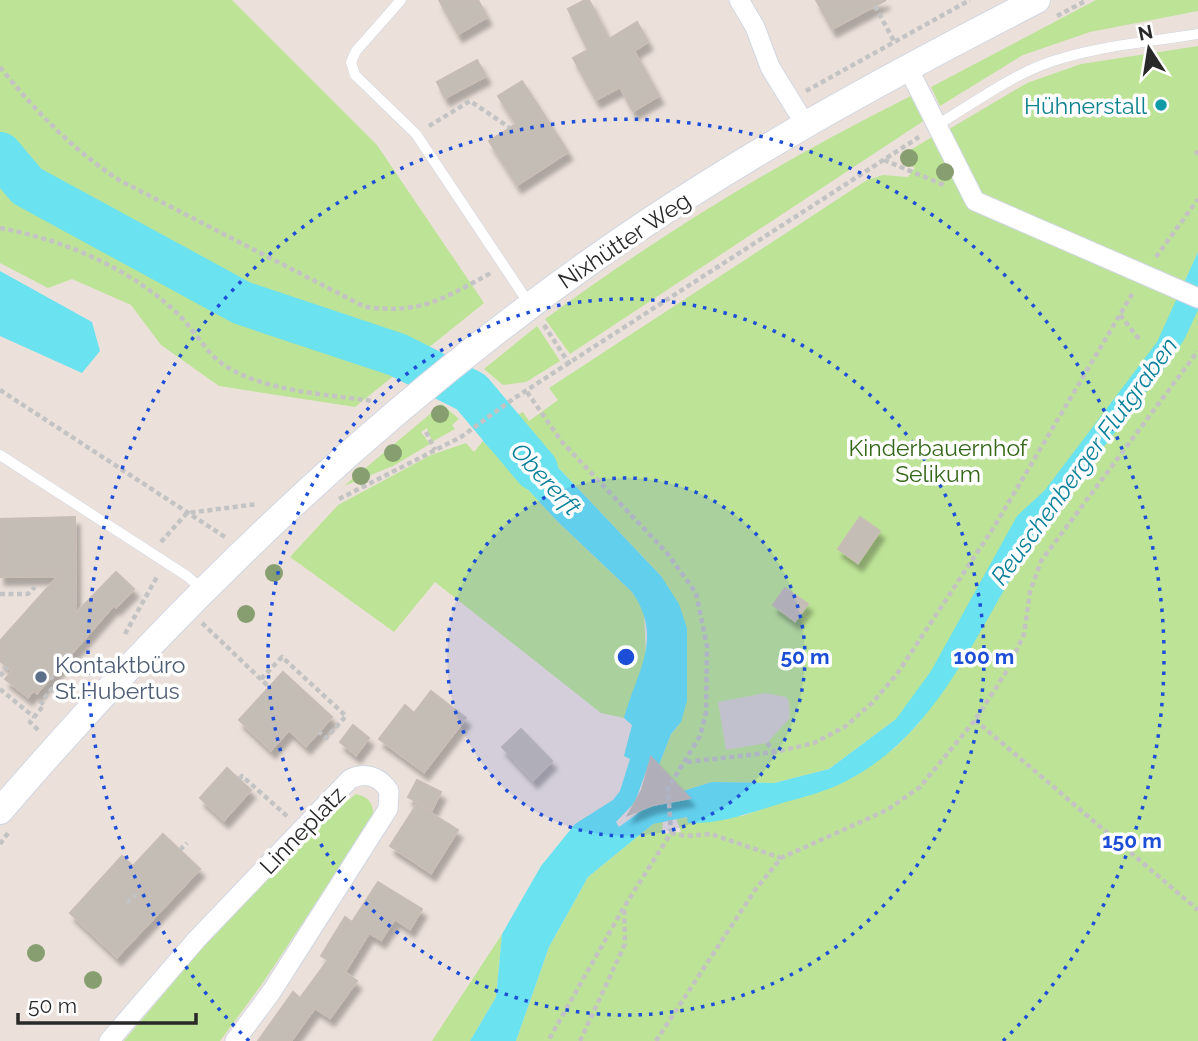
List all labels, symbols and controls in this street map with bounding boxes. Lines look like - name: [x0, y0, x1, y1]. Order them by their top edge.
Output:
- north arrow: [1114, 14, 1184, 84]
- text: N: [1136, 20, 1155, 45]
- place label: Hühnerstall: [1024, 92, 1148, 119]
- marker: Hühnerstall: [1153, 97, 1169, 113]
- street label: Nixhütter Weg: [553, 186, 695, 294]
- water label: Reuschenberger Flutgraben: [984, 332, 1184, 590]
- park label: Kinderbauernhof Selikum: [849, 434, 1029, 487]
- water label: Obererft: [505, 437, 587, 522]
- text: 50 m: [780, 644, 830, 669]
- text: 100 m: [954, 644, 1014, 669]
- centre of rings: [614, 645, 638, 669]
- place label: Kontaktbüro St.Hubertus: [55, 651, 185, 704]
- marker: Kontaktbüro St.Hubertus: [33, 669, 49, 685]
- street label: Linneplatz: [254, 781, 350, 879]
- text: 150 m: [1102, 828, 1162, 853]
- scale bar: [18, 982, 196, 1026]
- text: 50 m: [28, 993, 77, 1018]

